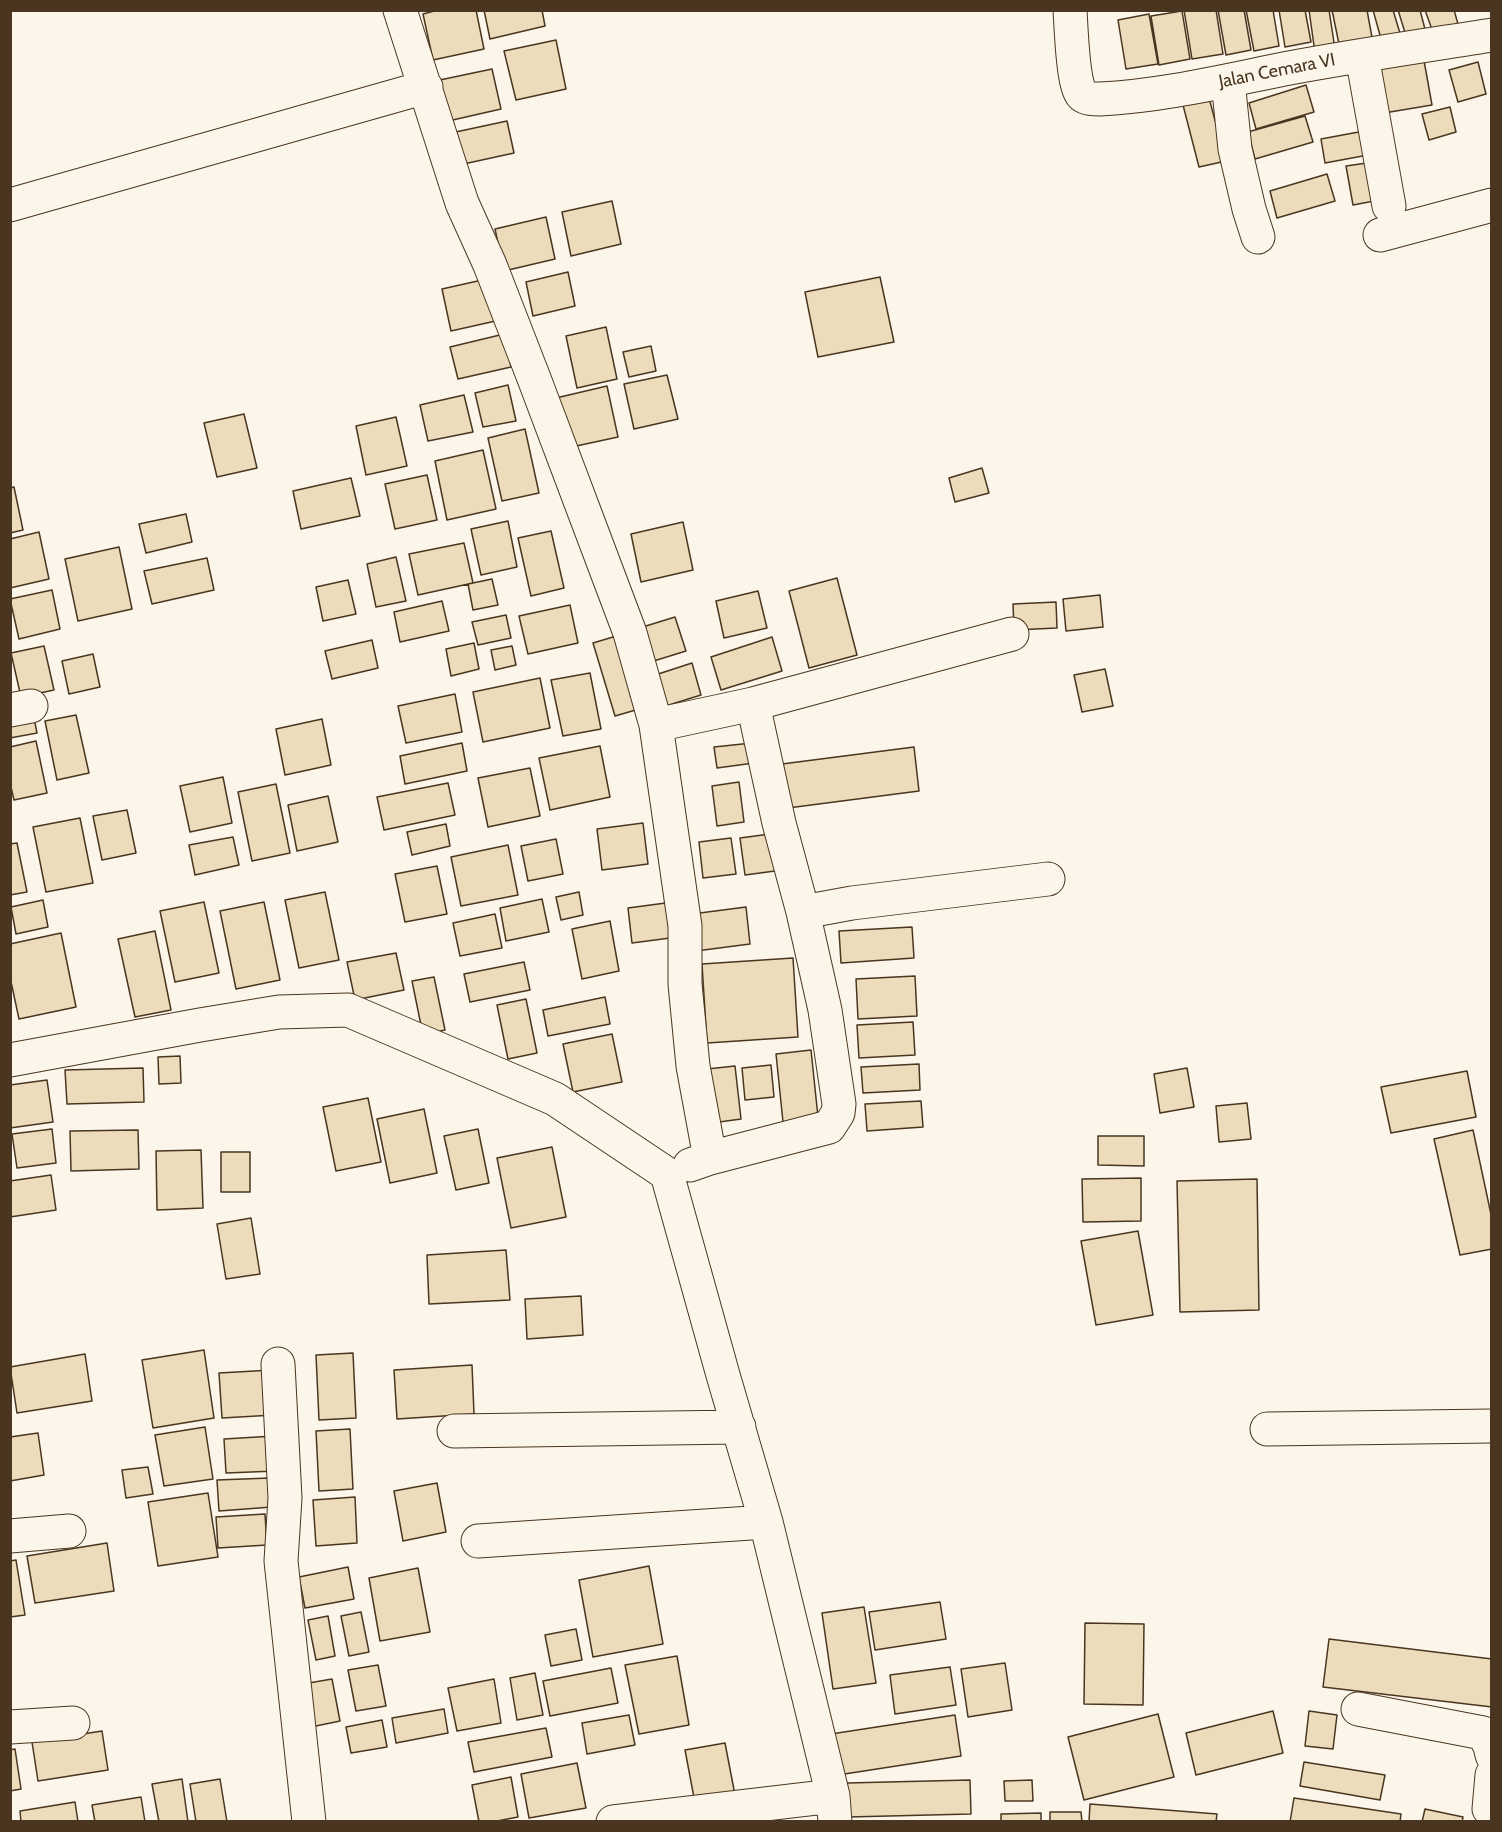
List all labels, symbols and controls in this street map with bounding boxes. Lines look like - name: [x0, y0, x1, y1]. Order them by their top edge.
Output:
- street label: Jalan Cemara VI: [1217, 49, 1337, 93]

